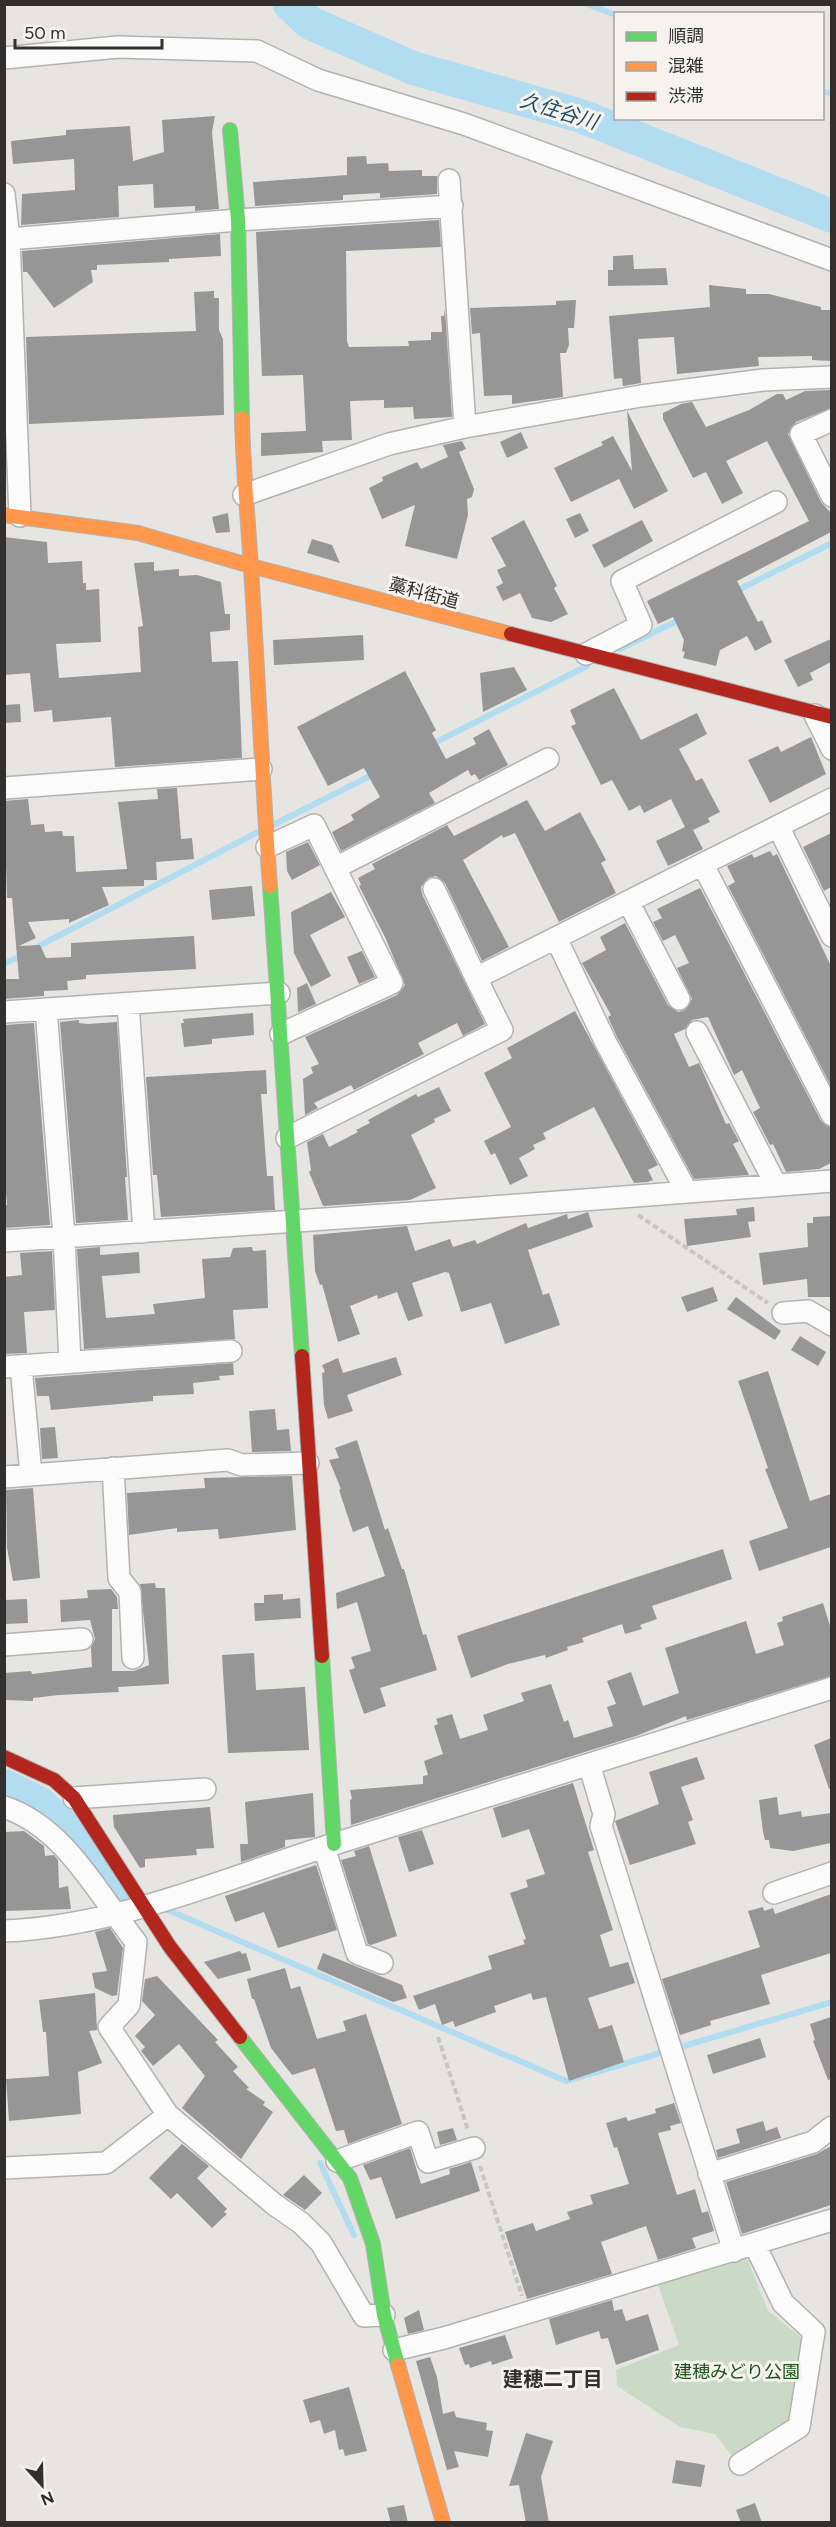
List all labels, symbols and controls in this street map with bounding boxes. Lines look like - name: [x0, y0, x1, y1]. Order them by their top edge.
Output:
- scale bar: [15, 12, 162, 50]
- legend: [614, 12, 824, 120]
- text: 50 m: [24, 22, 66, 44]
- text: 順調: [668, 25, 704, 47]
- text: 混雑: [668, 55, 704, 77]
- text: 渋滞: [668, 85, 704, 107]
- water label: 久住谷川: [517, 88, 603, 135]
- street label: 藁科街道: [386, 573, 462, 613]
- park label: 建穂みどり公園: [674, 2361, 800, 2383]
- district label: 建穂二丁目: [503, 2367, 603, 2391]
- north arrow: [12, 2455, 72, 2515]
- text: N: [38, 2487, 57, 2510]

